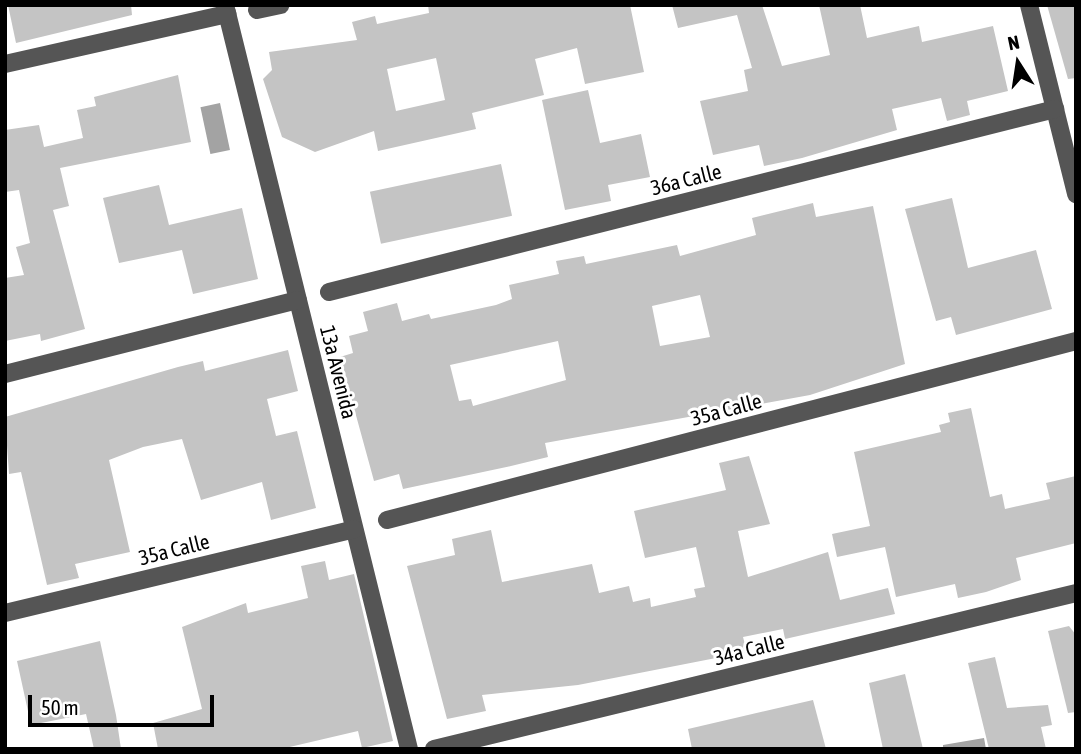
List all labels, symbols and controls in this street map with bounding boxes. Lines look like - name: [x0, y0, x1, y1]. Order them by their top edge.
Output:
- north arrow: [983, 28, 1053, 98]
- text: N: [1006, 31, 1021, 54]
- street label: 36a Calle: [648, 158, 724, 200]
- street label: 13a Avenida: [315, 323, 363, 421]
- street label: 35a Calle: [688, 388, 764, 430]
- street label: 35a Calle: [136, 528, 212, 570]
- street label: 34a Calle: [711, 628, 787, 670]
- scale bar: [32, 680, 217, 724]
- text: 50 m: [41, 695, 79, 719]

